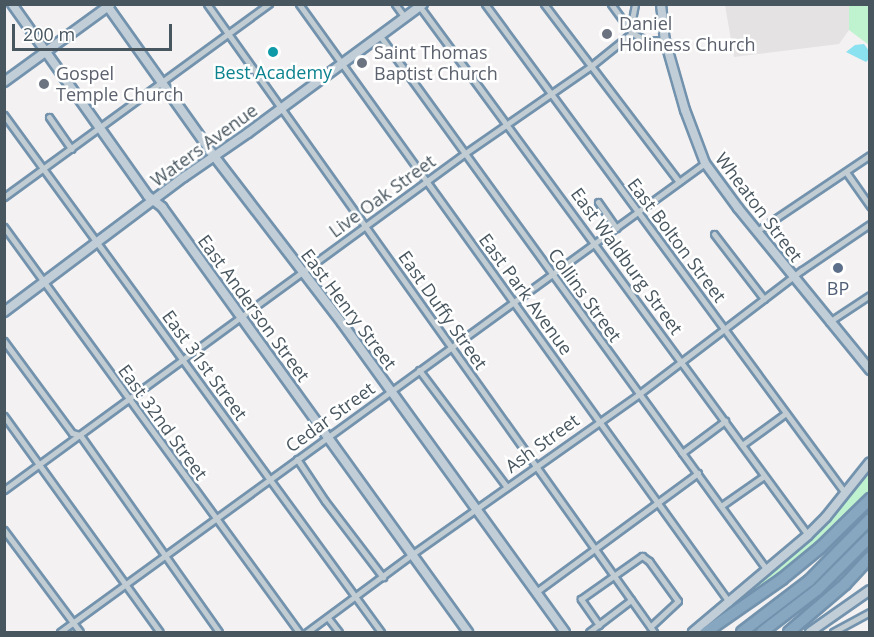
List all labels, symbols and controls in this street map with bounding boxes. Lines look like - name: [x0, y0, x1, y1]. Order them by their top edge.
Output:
- scale bar: [15, 12, 176, 50]
- place label: Daniel Holiness Church: [619, 13, 756, 56]
- text: 200 m: [23, 22, 75, 46]
- marker: Daniel Holiness Church: [600, 27, 614, 41]
- place label: Saint Thomas Baptist Church: [374, 42, 498, 84]
- marker: Best Academy: [266, 45, 280, 59]
- marker: Saint Thomas Baptist Church: [355, 56, 369, 70]
- place label: Best Academy: [214, 61, 332, 83]
- place label: Gospel Temple Church: [56, 63, 183, 106]
- marker: Gospel Temple Church: [37, 77, 51, 91]
- street label: Waters Avenue: [147, 99, 261, 191]
- street label: Wheaton Street: [711, 148, 807, 266]
- street label: Live Oak Street: [325, 150, 439, 242]
- street label: East Bolton Street: [623, 174, 731, 306]
- street label: East Waldburg Street: [567, 183, 687, 339]
- street label: East Park Avenue: [475, 229, 577, 359]
- street label: East Anderson Street: [194, 230, 314, 386]
- street label: East Henry Street: [297, 244, 401, 374]
- street label: Collins Street: [544, 244, 626, 346]
- street label: East Duffy Street: [394, 247, 492, 373]
- marker: BP: [831, 261, 845, 275]
- place label: BP: [827, 277, 849, 299]
- street label: East 31st Street: [158, 306, 252, 424]
- street label: East 32nd Street: [114, 360, 212, 484]
- street label: Cedar Street: [281, 377, 379, 457]
- street label: Ash Street: [501, 409, 583, 477]

